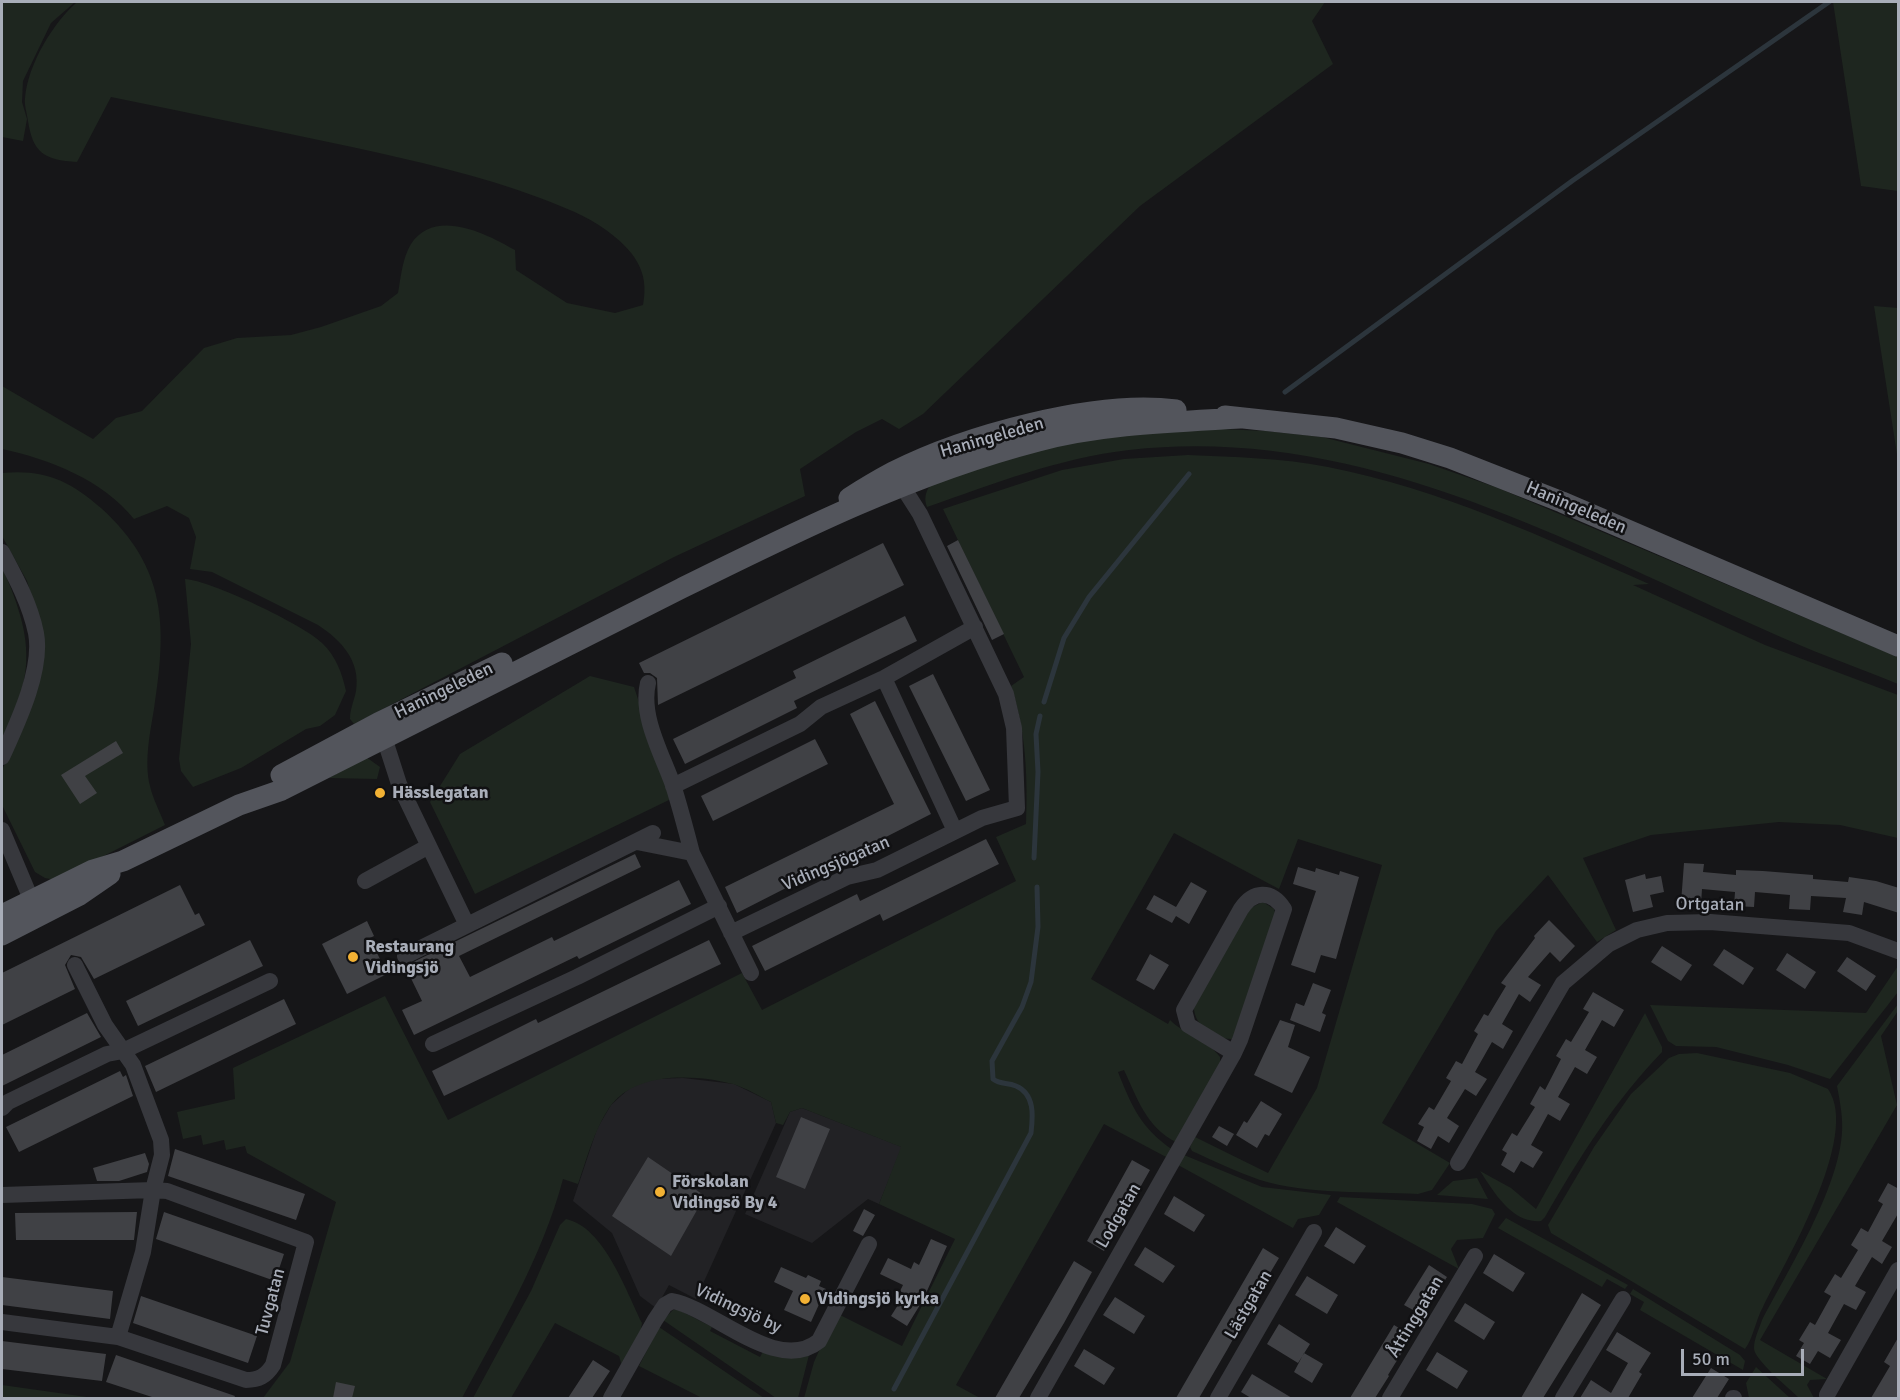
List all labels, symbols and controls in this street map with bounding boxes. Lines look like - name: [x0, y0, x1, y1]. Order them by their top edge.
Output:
- street label: Haningeleden: [938, 413, 1046, 463]
- street label: Haningeleden: [1523, 477, 1629, 539]
- street label: Haningeleden: [391, 658, 497, 724]
- place label: Hässlegatan: [392, 782, 488, 804]
- marker: Hässlegatan: [373, 786, 387, 800]
- street label: Vidingsjögatan: [779, 832, 893, 896]
- street label: Ortgatan: [1675, 894, 1745, 916]
- place label: Restaurang Vidingsjö: [365, 936, 454, 978]
- marker: Restaurang Vidingsjö: [346, 950, 360, 964]
- place label: Förskolan Vidingsö By 4: [672, 1171, 778, 1214]
- street label: Lodgatan: [1092, 1180, 1146, 1252]
- marker: Förskolan Vidingsö By 4: [653, 1185, 667, 1199]
- street label: Tuvgatan: [252, 1266, 290, 1338]
- street label: Lästgatan: [1221, 1267, 1277, 1343]
- street label: Åttinggatan: [1383, 1272, 1449, 1362]
- street label: Vidingsjö by: [691, 1280, 785, 1338]
- place label: Vidingsjö kyrka: [817, 1288, 939, 1310]
- marker: Vidingsjö kyrka: [798, 1292, 812, 1306]
- scale bar: [1684, 1337, 1807, 1375]
- text: 50 m: [1692, 1348, 1730, 1370]

